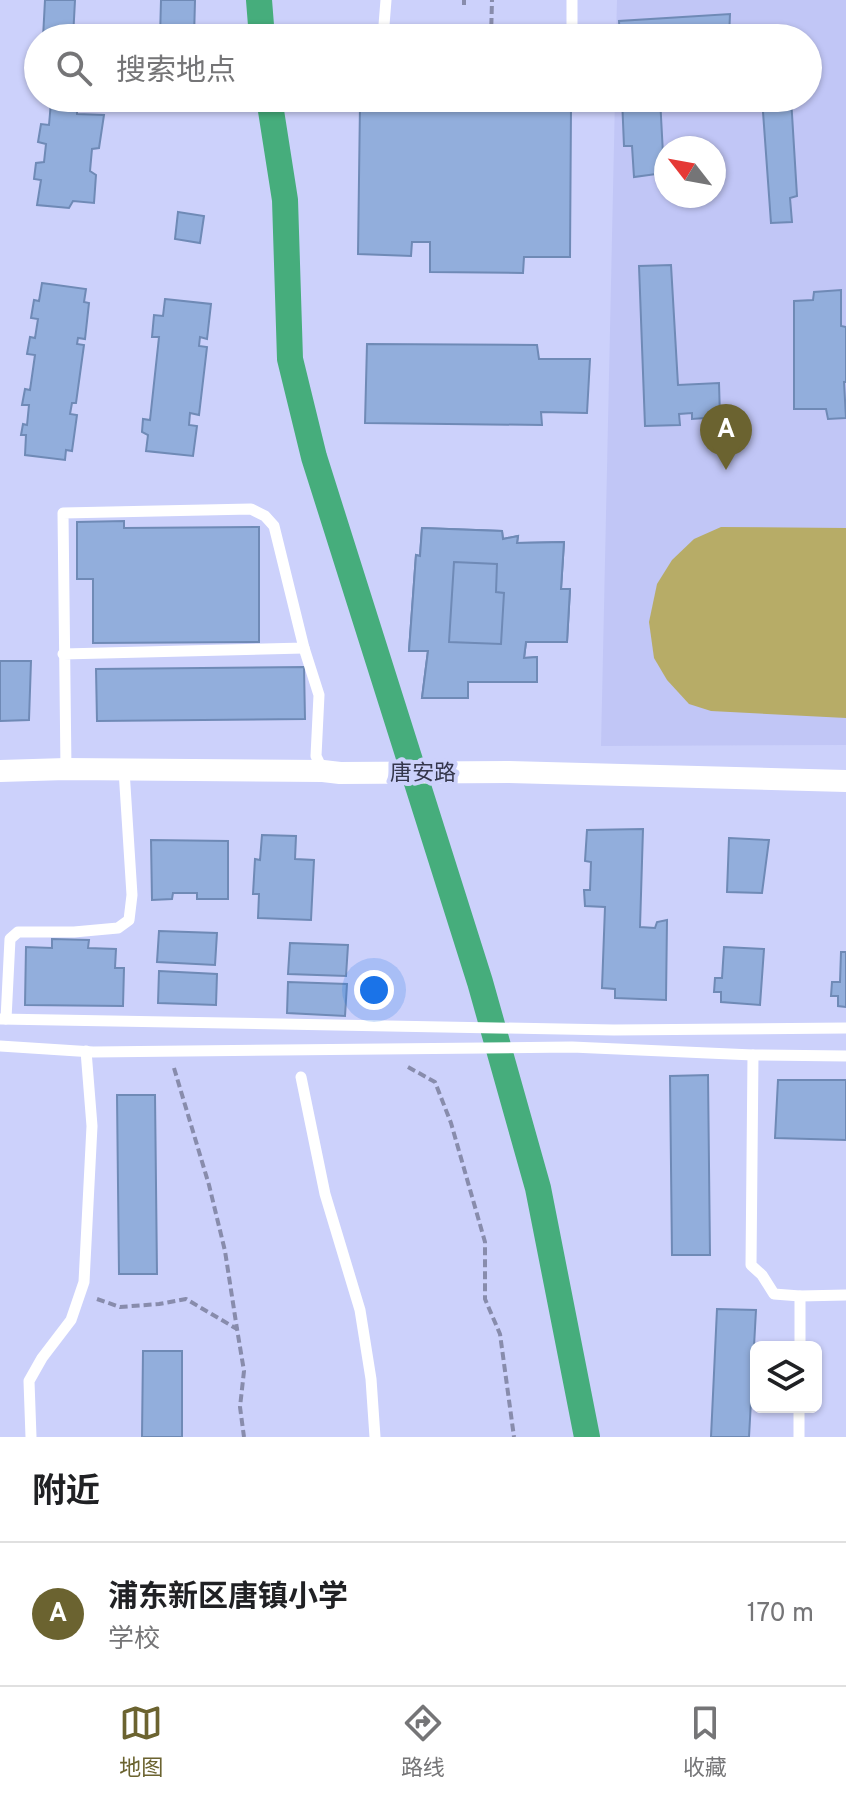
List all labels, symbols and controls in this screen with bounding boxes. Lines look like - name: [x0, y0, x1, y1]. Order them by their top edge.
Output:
- search box: [24, 24, 822, 112]
- icon: search: [52, 46, 96, 90]
- text: 搜索地点: [116, 54, 236, 91]
- north arrow: [654, 136, 726, 208]
- pin: A: [700, 404, 752, 470]
- street label: 唐安路: [390, 761, 456, 788]
- your location: [354, 970, 394, 1010]
- map controls: [750, 1341, 822, 1413]
- button: layers: [750, 1341, 822, 1413]
- text: 附近: [32, 1472, 100, 1515]
- text: 浦东新区唐镇小学: [108, 1580, 348, 1617]
- text: A: [49, 1598, 67, 1631]
- text: 170 m: [747, 1598, 814, 1631]
- text: 学校: [108, 1624, 160, 1657]
- tab: 地图: [119, 1701, 163, 1783]
- tab: 路线: [401, 1701, 445, 1783]
- tab: 收藏: [683, 1701, 727, 1783]

